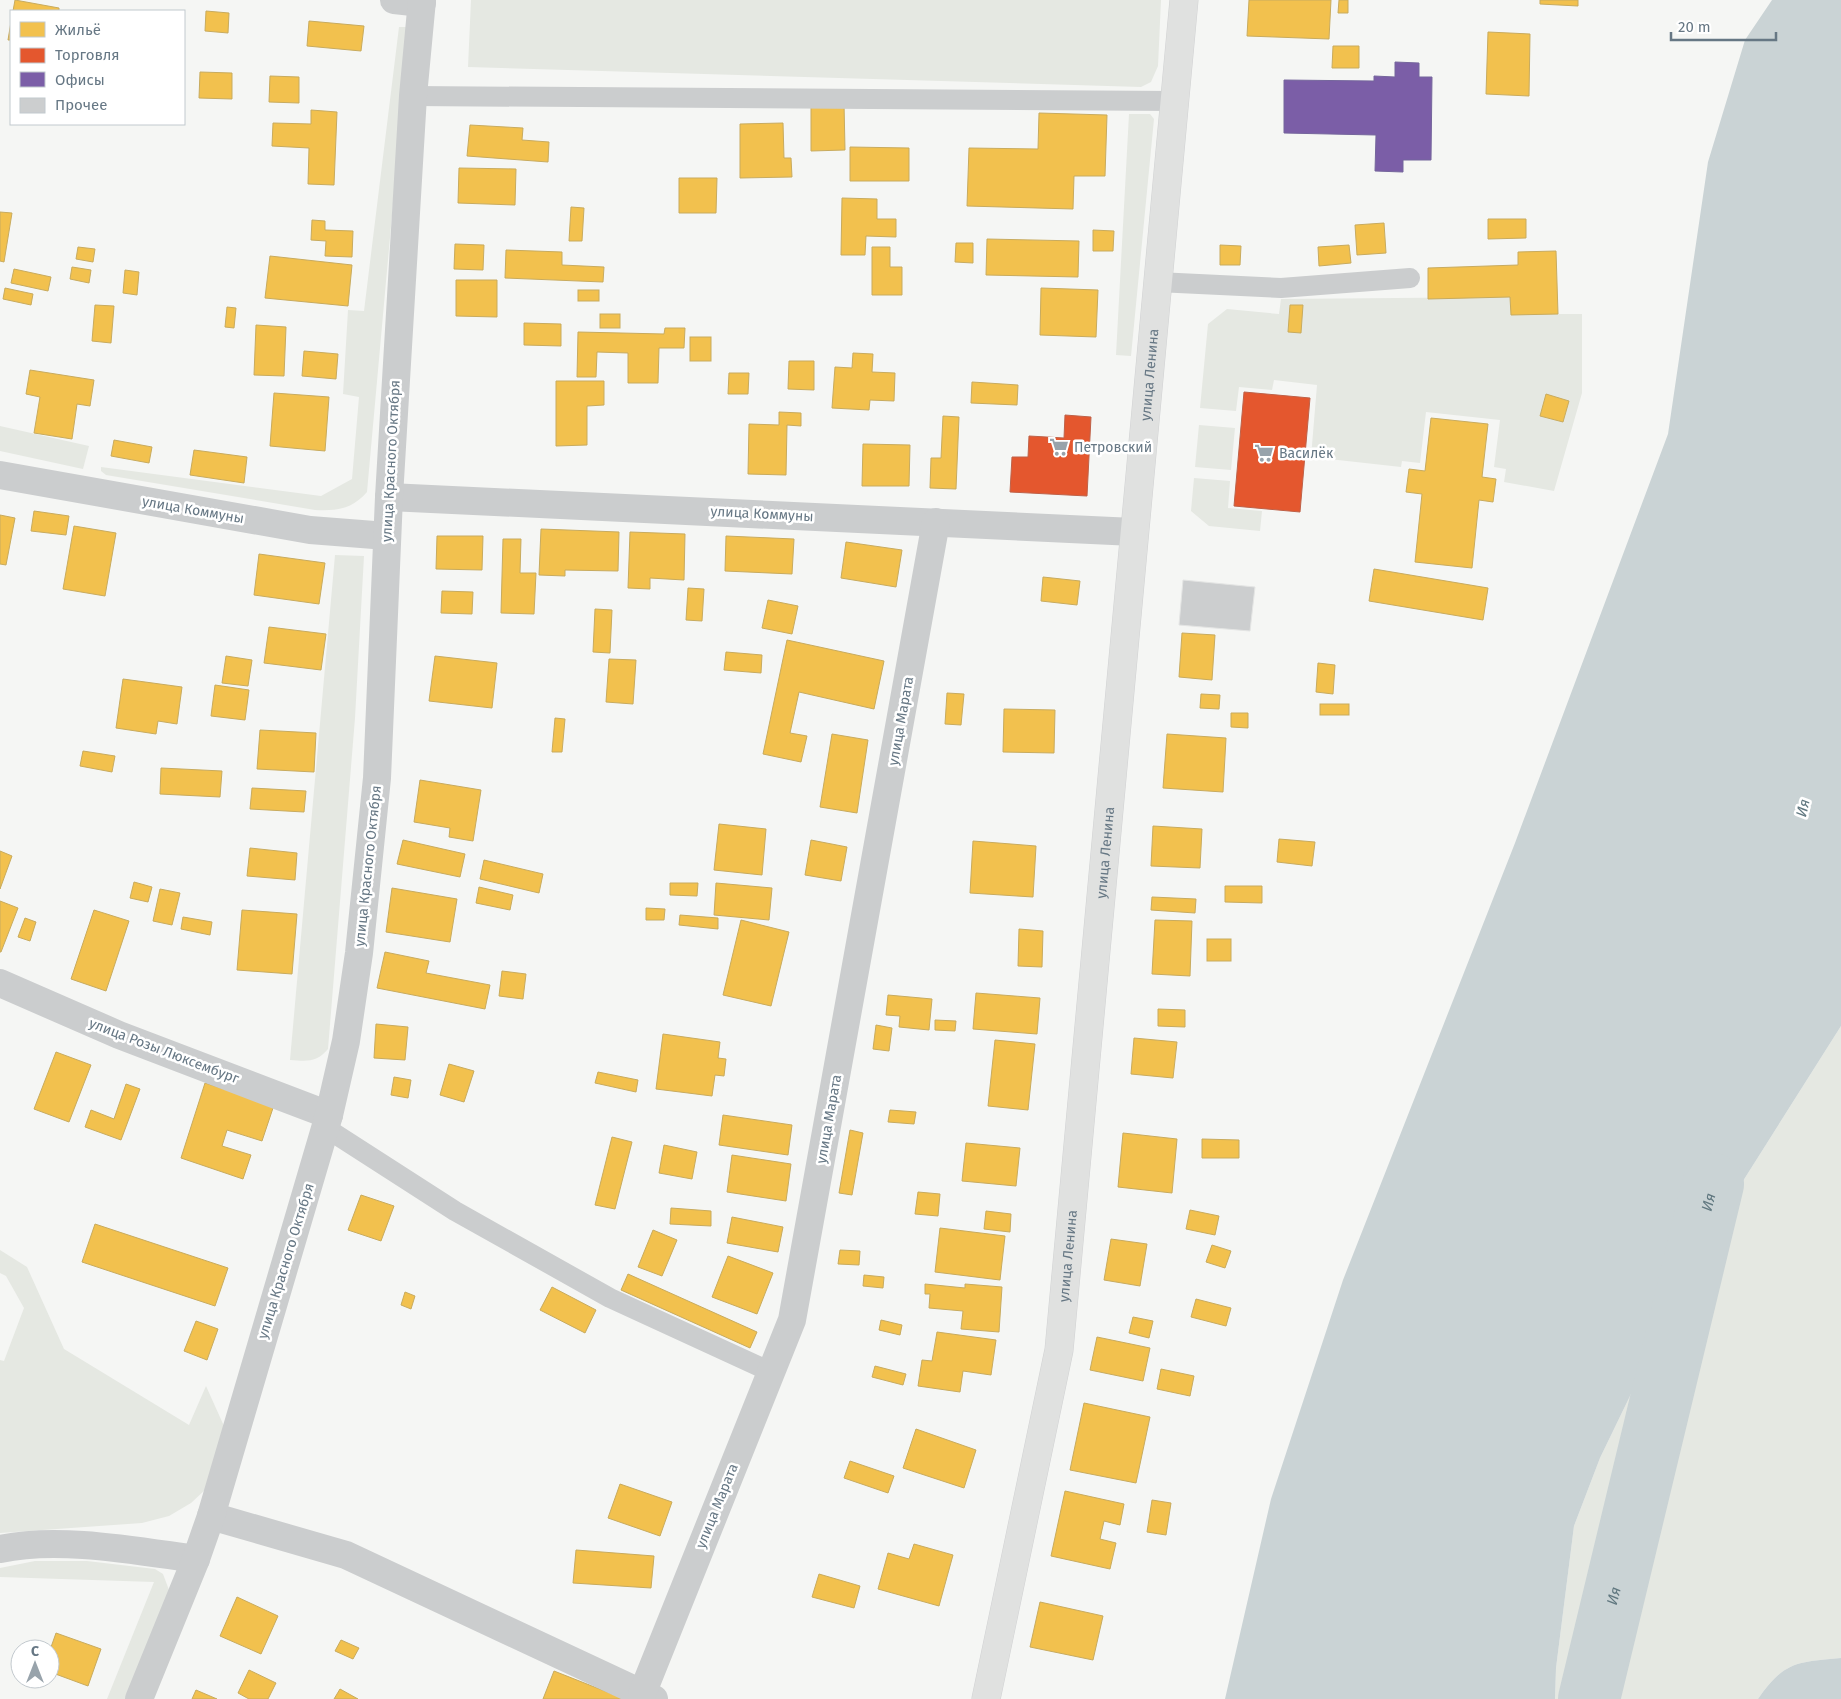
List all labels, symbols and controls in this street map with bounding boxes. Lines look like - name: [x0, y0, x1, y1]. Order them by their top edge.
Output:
- legend: [10, 10, 185, 125]
- scale bar: [1671, 10, 1776, 42]
- text: 20 m: [1678, 18, 1711, 36]
- text: Жильё: [55, 21, 101, 39]
- text: Торговля: [55, 46, 120, 64]
- text: Офисы: [55, 71, 105, 89]
- text: Прочее: [55, 96, 107, 114]
- street label: улица Ленина: [1137, 328, 1162, 421]
- street label: улица Красного Октября: [378, 380, 404, 542]
- supermarket icon: Петровский: [1048, 436, 1070, 458]
- place label: Петровский: [1074, 439, 1152, 456]
- supermarket icon: Василёк: [1253, 442, 1275, 464]
- place label: Василёк: [1279, 445, 1334, 462]
- street label: улица Коммуны: [141, 493, 245, 527]
- street label: улица Коммуны: [710, 503, 814, 525]
- street label: улица Марата: [885, 675, 917, 767]
- street label: улица Красного Октября: [351, 784, 385, 948]
- water label: Ия: [1792, 797, 1814, 819]
- street label: улица Ленина: [1092, 806, 1118, 899]
- street label: улица Розы Люксембург: [87, 1015, 241, 1087]
- street label: улица Марата: [813, 1073, 845, 1165]
- street label: улица Красного Октября: [254, 1181, 318, 1341]
- water label: Ия: [1698, 1191, 1720, 1213]
- street label: улица Ленина: [1055, 1209, 1080, 1303]
- street label: улица Марата: [692, 1461, 742, 1551]
- water label: Ия: [1603, 1585, 1625, 1607]
- north arrow: [10, 1639, 60, 1689]
- text: С: [31, 1643, 39, 1660]

